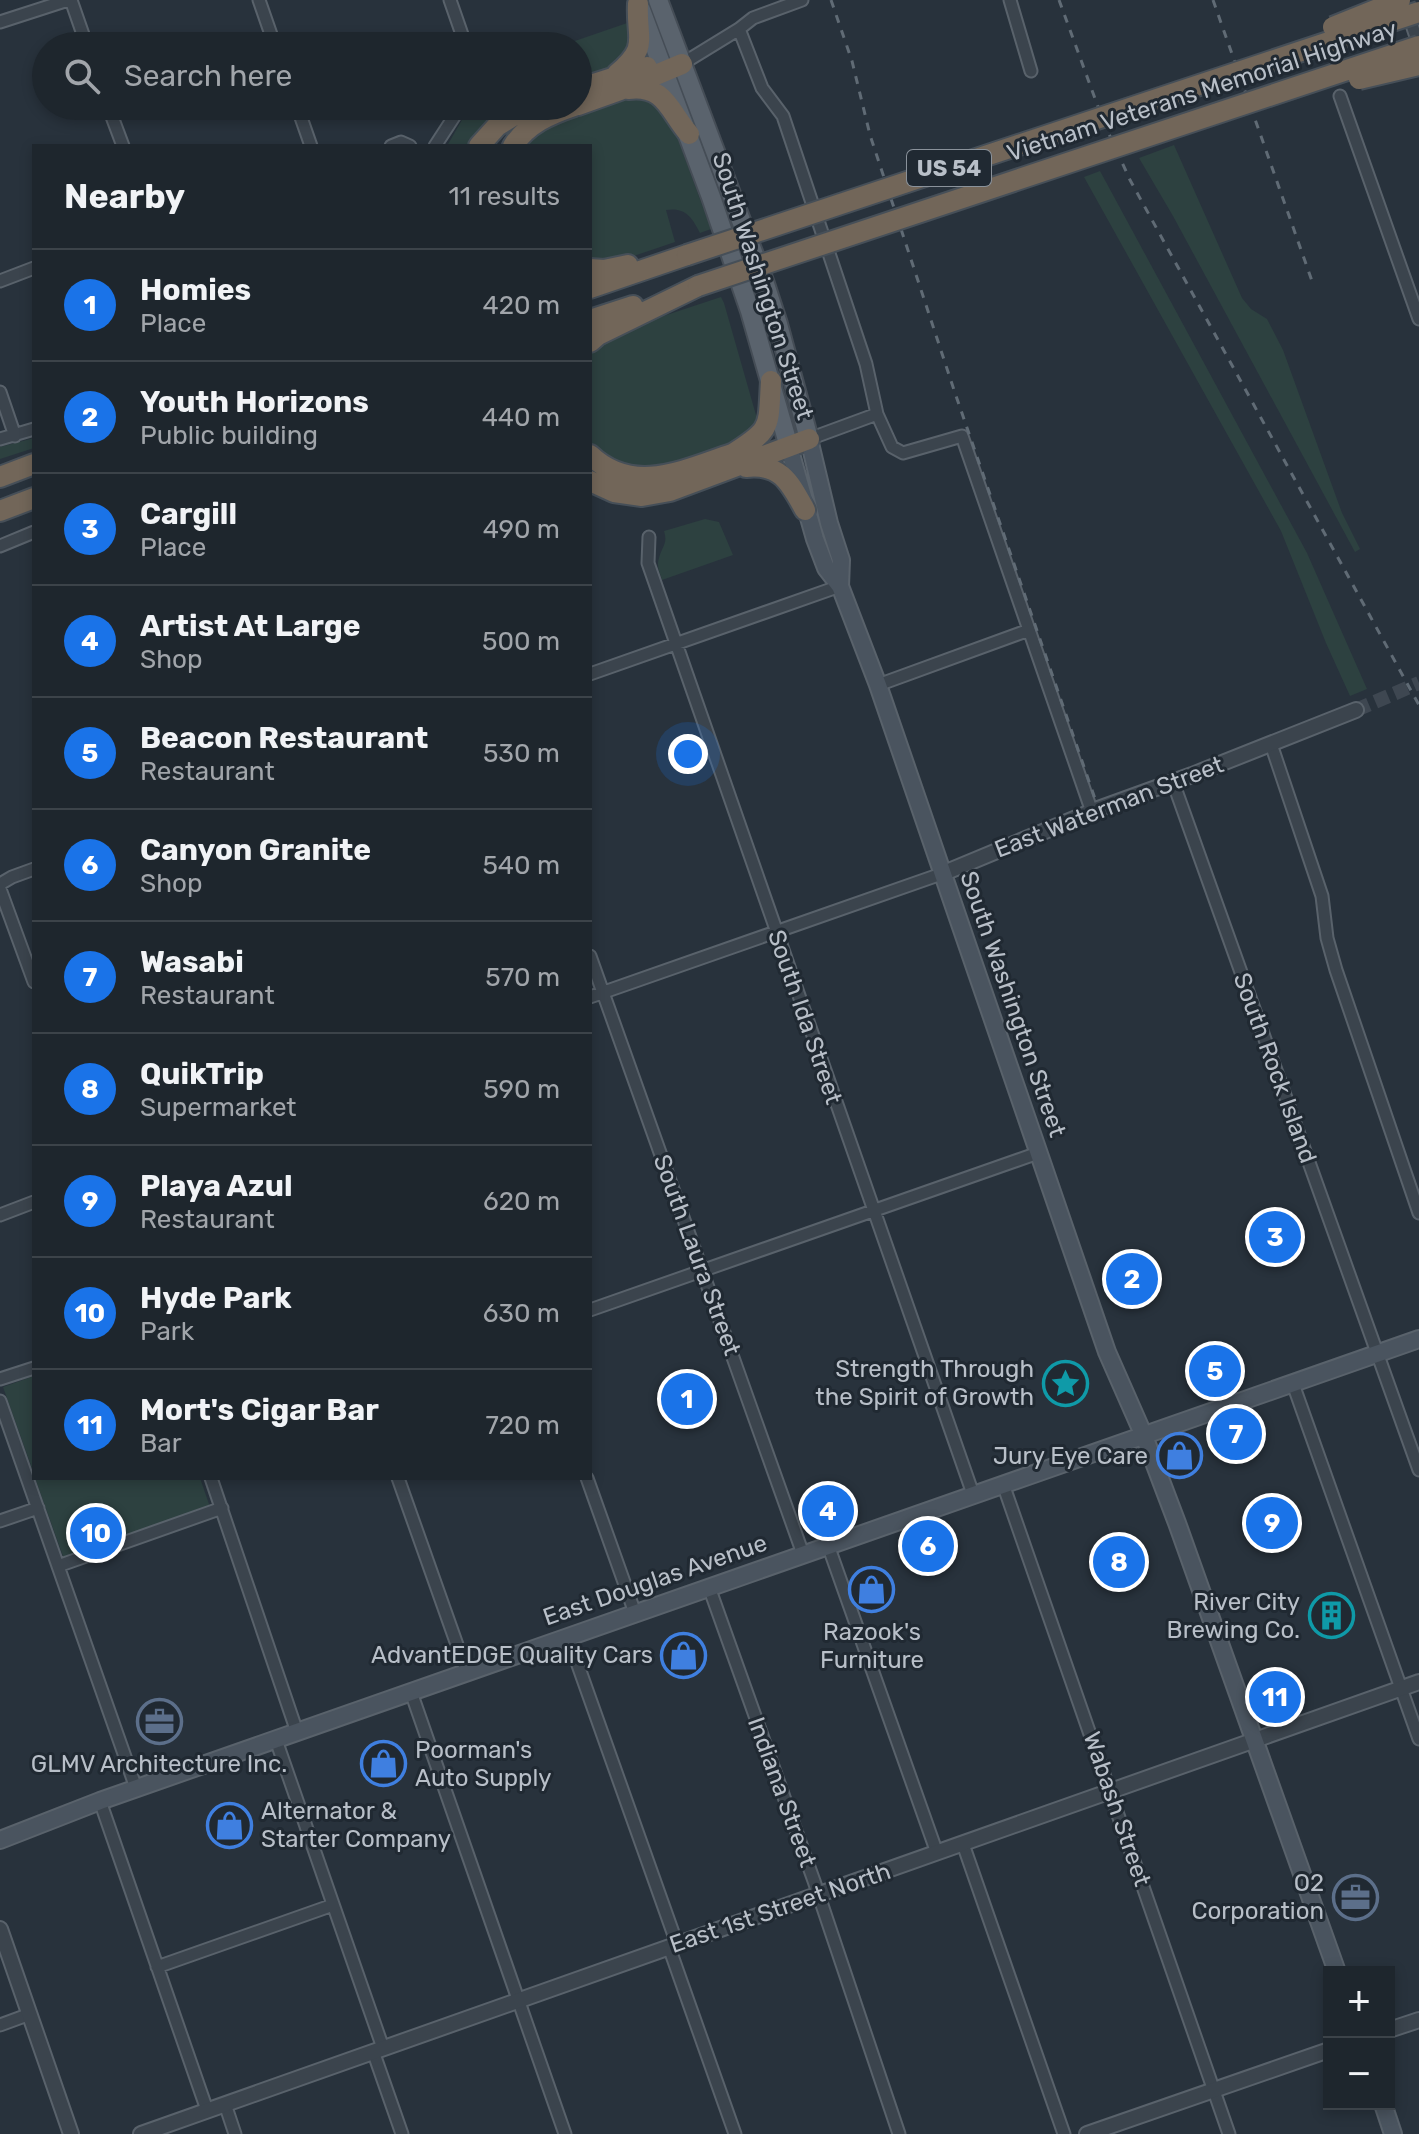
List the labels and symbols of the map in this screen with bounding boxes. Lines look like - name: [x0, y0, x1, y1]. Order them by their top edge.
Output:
- street label: Vietnam Veterans Memorial Highway: [1003, 15, 1401, 167]
- street label: South Washington Street: [707, 149, 819, 423]
- road number: US 54: [907, 150, 991, 186]
- your location: [668, 734, 708, 774]
- street label: East Waterman Street: [991, 750, 1227, 864]
- street label: South Washington Street: [954, 867, 1072, 1141]
- street label: South Ida Street: [762, 926, 848, 1108]
- street label: South Rock Island: [1228, 969, 1322, 1167]
- street label: South Laura Street: [648, 1151, 746, 1359]
- pin: 3: [1249, 1207, 1301, 1267]
- pin: 2: [1106, 1249, 1158, 1309]
- pin: 5: [1189, 1341, 1241, 1401]
- place label: Strength Through the Spirit of Growth: [815, 1355, 1034, 1411]
- place icon: Strength Through the Spirit of Growth: [1041, 1359, 1089, 1407]
- pin: 1: [661, 1369, 713, 1429]
- pin: 7: [1210, 1404, 1262, 1464]
- shop icon: Jury Eye Care: [1155, 1432, 1203, 1480]
- place label: Jury Eye Care: [993, 1442, 1148, 1470]
- pin: 4: [802, 1481, 854, 1541]
- pin: 9: [1246, 1493, 1298, 1553]
- pin: 10: [70, 1503, 122, 1563]
- pin: 6: [902, 1516, 954, 1576]
- street label: East Douglas Avenue: [539, 1529, 771, 1631]
- pin: 8: [1093, 1532, 1145, 1592]
- shop icon: Razook's Furniture: [848, 1566, 896, 1614]
- place label: River City Brewing Co.: [1167, 1588, 1300, 1644]
- building icon: River City Brewing Co.: [1307, 1592, 1355, 1640]
- place label: Razook's Furniture: [820, 1618, 924, 1674]
- shop icon: AdvantEDGE Quality Cars: [660, 1631, 708, 1679]
- place label: AdvantEDGE Quality Cars: [371, 1641, 653, 1669]
- pin: 11: [1249, 1667, 1301, 1727]
- office icon: GLMV Architecture Inc.: [135, 1698, 183, 1746]
- street label: Indiana Street: [742, 1713, 822, 1871]
- street label: Wabash Street: [1077, 1728, 1157, 1890]
- place label: Poorman's Auto Supply: [415, 1736, 551, 1792]
- shop icon: Poorman's Auto Supply: [360, 1740, 408, 1788]
- place label: GLMV Architecture Inc.: [31, 1750, 287, 1778]
- place label: Alternator & Starter Company: [261, 1797, 451, 1853]
- shop icon: Alternator & Starter Company: [206, 1801, 254, 1849]
- street label: East 1st Street North: [666, 1857, 894, 1959]
- place label: O2 Corporation: [1191, 1869, 1324, 1925]
- office icon: O2 Corporation: [1331, 1873, 1379, 1921]

